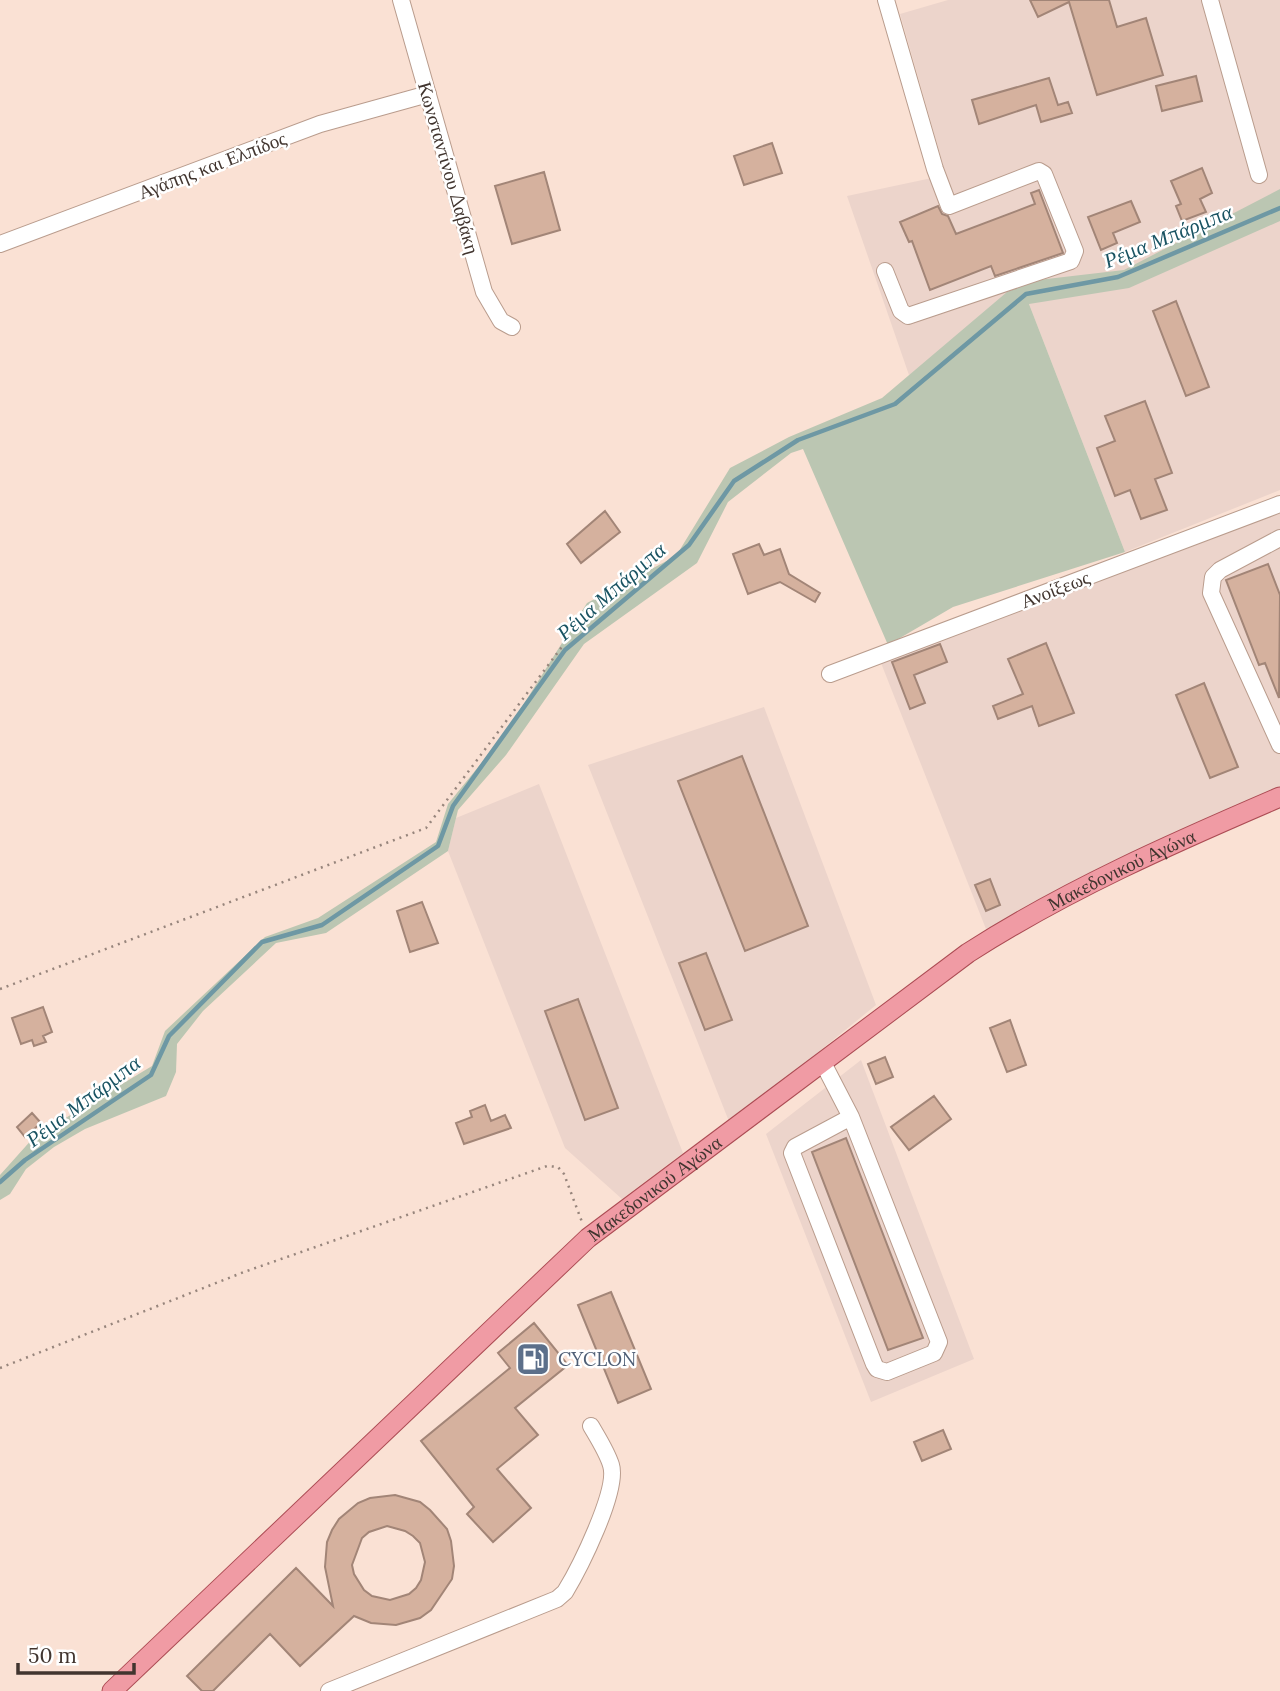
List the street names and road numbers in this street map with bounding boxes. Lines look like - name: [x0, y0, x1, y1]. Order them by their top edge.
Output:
- street label: Κωνσταντίνου Δαβάκη: [413, 79, 485, 257]
- street label: Αγάπης και Ελπίδος: [135, 126, 290, 204]
- street label: Ανοίξεως: [1017, 565, 1093, 613]
- street label: Μακεδονικού Αγώνα: [1043, 823, 1199, 916]
- street label: Μακεδονικού Αγώνα: [582, 1130, 726, 1246]

